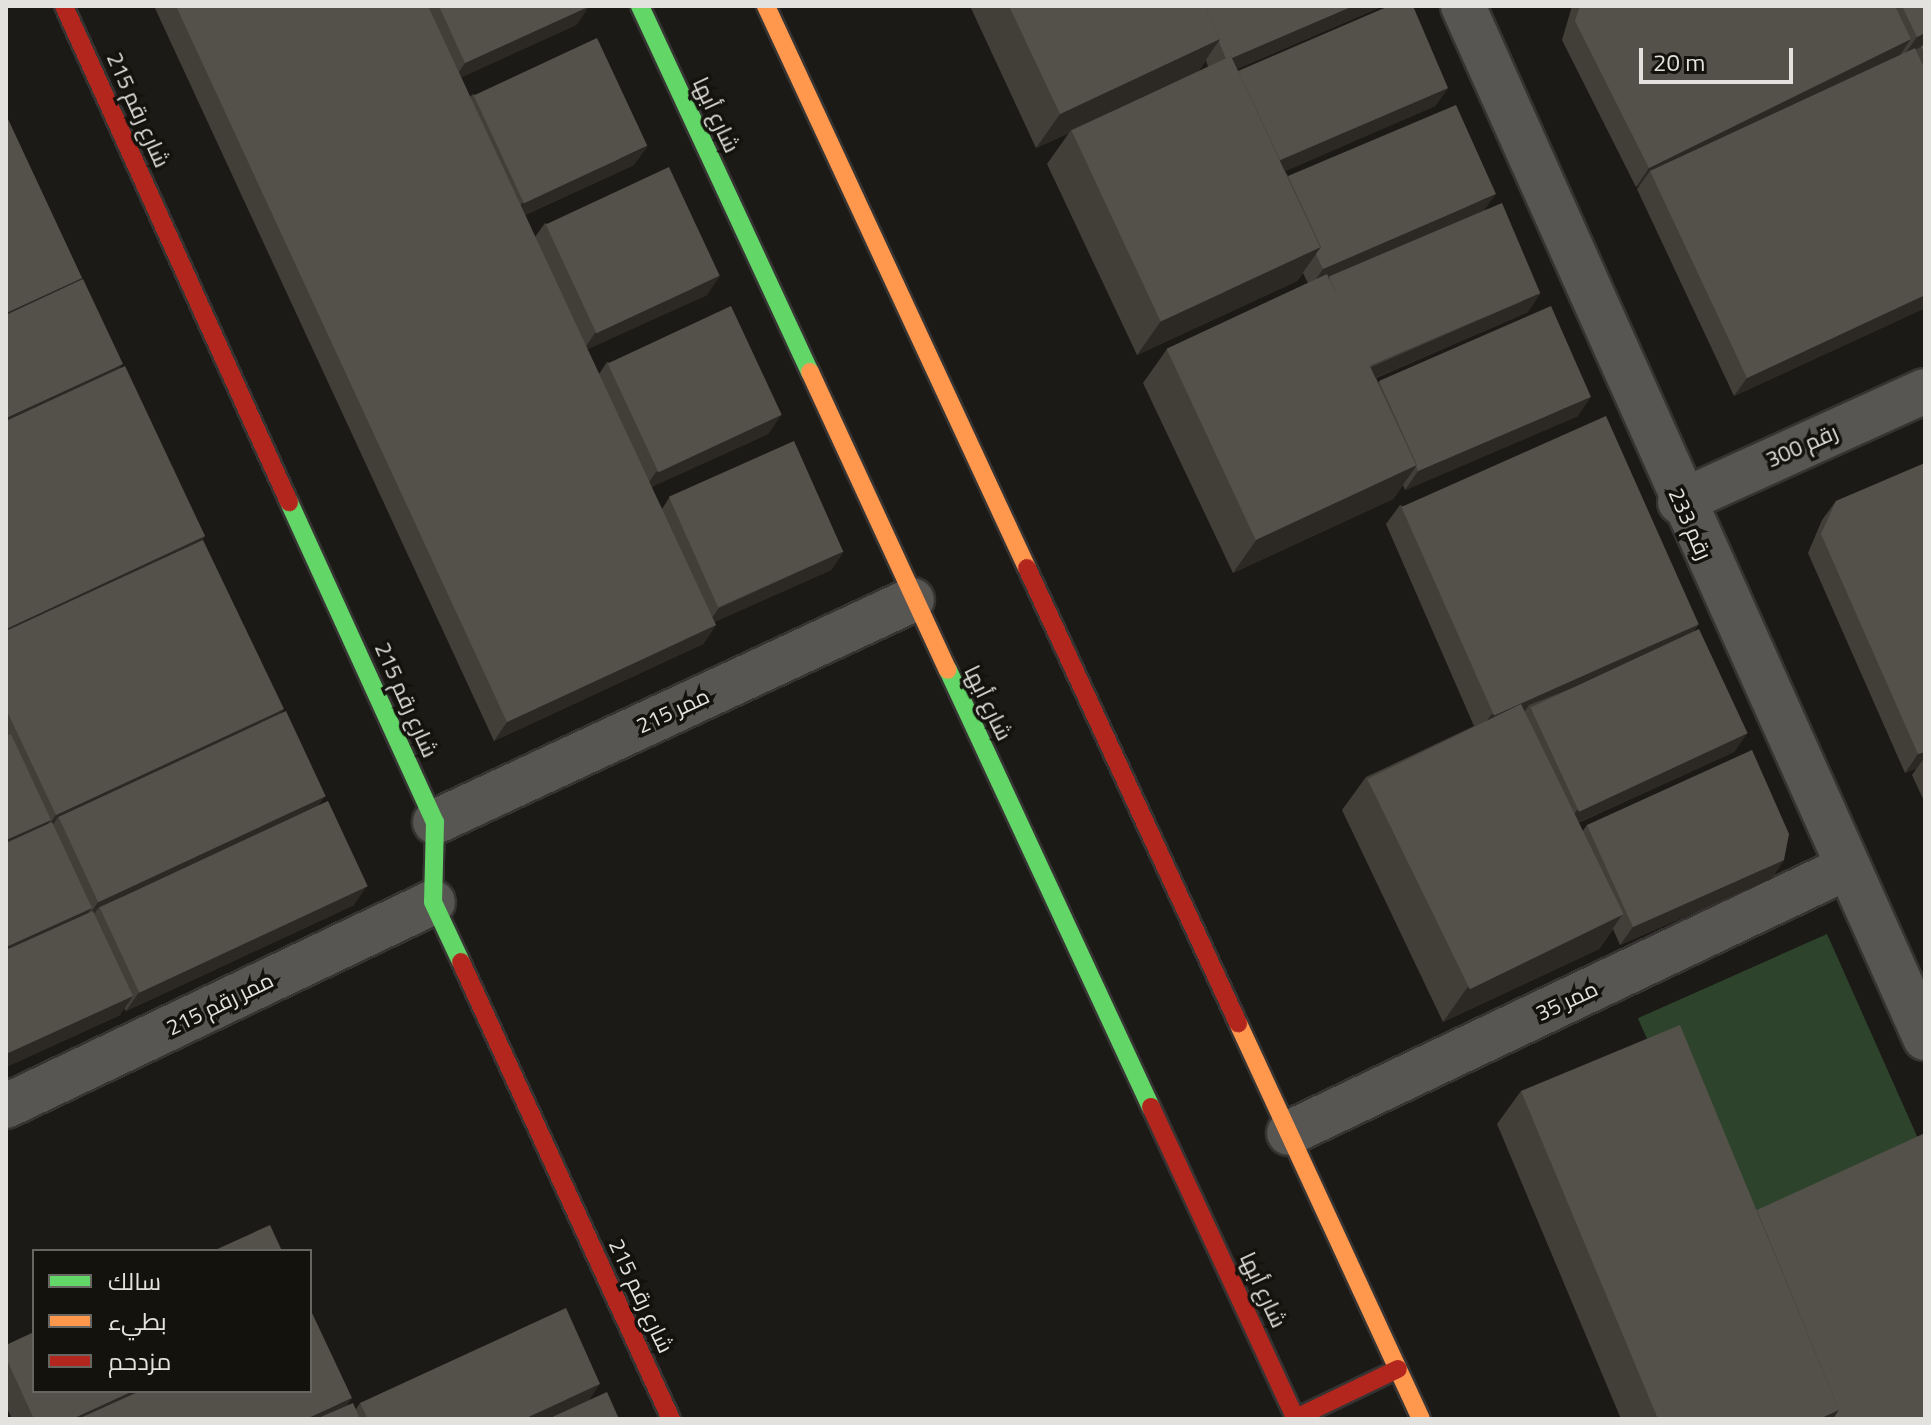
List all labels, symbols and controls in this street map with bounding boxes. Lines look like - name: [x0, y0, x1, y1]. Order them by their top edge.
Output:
- scale bar: [1643, 32, 1797, 82]
- text: 20 m: [1653, 44, 1705, 80]
- street label: شارع رقم 215: [101, 48, 175, 172]
- street label: شارع أبها: [687, 73, 745, 157]
- street label: رقم 300: [1762, 419, 1842, 473]
- street label: رقم 233: [1663, 484, 1717, 564]
- street label: شارع رقم 215: [369, 638, 443, 762]
- street label: شارع أبها: [959, 661, 1017, 745]
- street label: ممر 215: [632, 683, 714, 739]
- street label: ممر رقم 215: [162, 967, 278, 1041]
- street label: ممر 35: [1532, 975, 1602, 1027]
- street label: شارع رقم 215: [603, 1235, 679, 1357]
- street label: شارع أبها: [1234, 1248, 1292, 1332]
- legend: [32, 1249, 312, 1393]
- text: سالك: [108, 1263, 161, 1299]
- text: بطيء: [108, 1303, 167, 1339]
- text: مزدحم: [108, 1343, 171, 1379]

